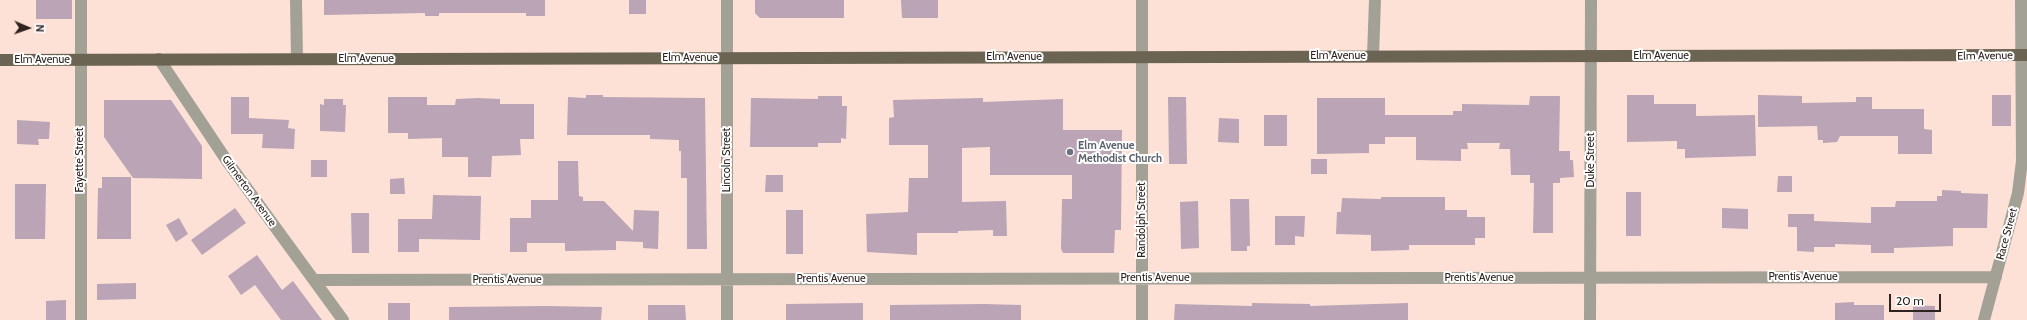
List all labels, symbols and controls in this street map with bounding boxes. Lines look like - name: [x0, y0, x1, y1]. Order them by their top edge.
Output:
- north arrow: [8, 8, 48, 48]
- text: N: [33, 24, 47, 33]
- street label: Elm Avenue: [1310, 49, 1366, 63]
- street label: Elm Avenue: [1633, 49, 1689, 63]
- street label: Elm Avenue: [1957, 49, 2013, 63]
- street label: Elm Avenue: [986, 50, 1042, 64]
- street label: Elm Avenue: [662, 51, 718, 65]
- street label: Elm Avenue: [338, 52, 394, 66]
- street label: Elm Avenue: [14, 53, 70, 67]
- street label: Fayette Street: [73, 127, 87, 193]
- street label: Lincoln Street: [720, 128, 734, 192]
- street label: Duke Street: [1584, 133, 1598, 187]
- place label: Elm Avenue Methodist Church: [1078, 139, 1162, 165]
- marker: Elm Avenue Methodist Church: [1065, 147, 1075, 157]
- street label: Gilmerton Avenue: [219, 153, 279, 229]
- street label: Randolph Street: [1135, 182, 1149, 258]
- street label: Race Street: [1994, 207, 2020, 261]
- street label: Prentis Avenue: [1768, 270, 1838, 284]
- street label: Prentis Avenue: [1120, 271, 1190, 285]
- street label: Prentis Avenue: [1444, 271, 1514, 285]
- street label: Prentis Avenue: [796, 272, 866, 286]
- street label: Prentis Avenue: [472, 273, 542, 287]
- scale bar: [1891, 286, 1943, 312]
- text: 20 m: [1896, 293, 1924, 308]

